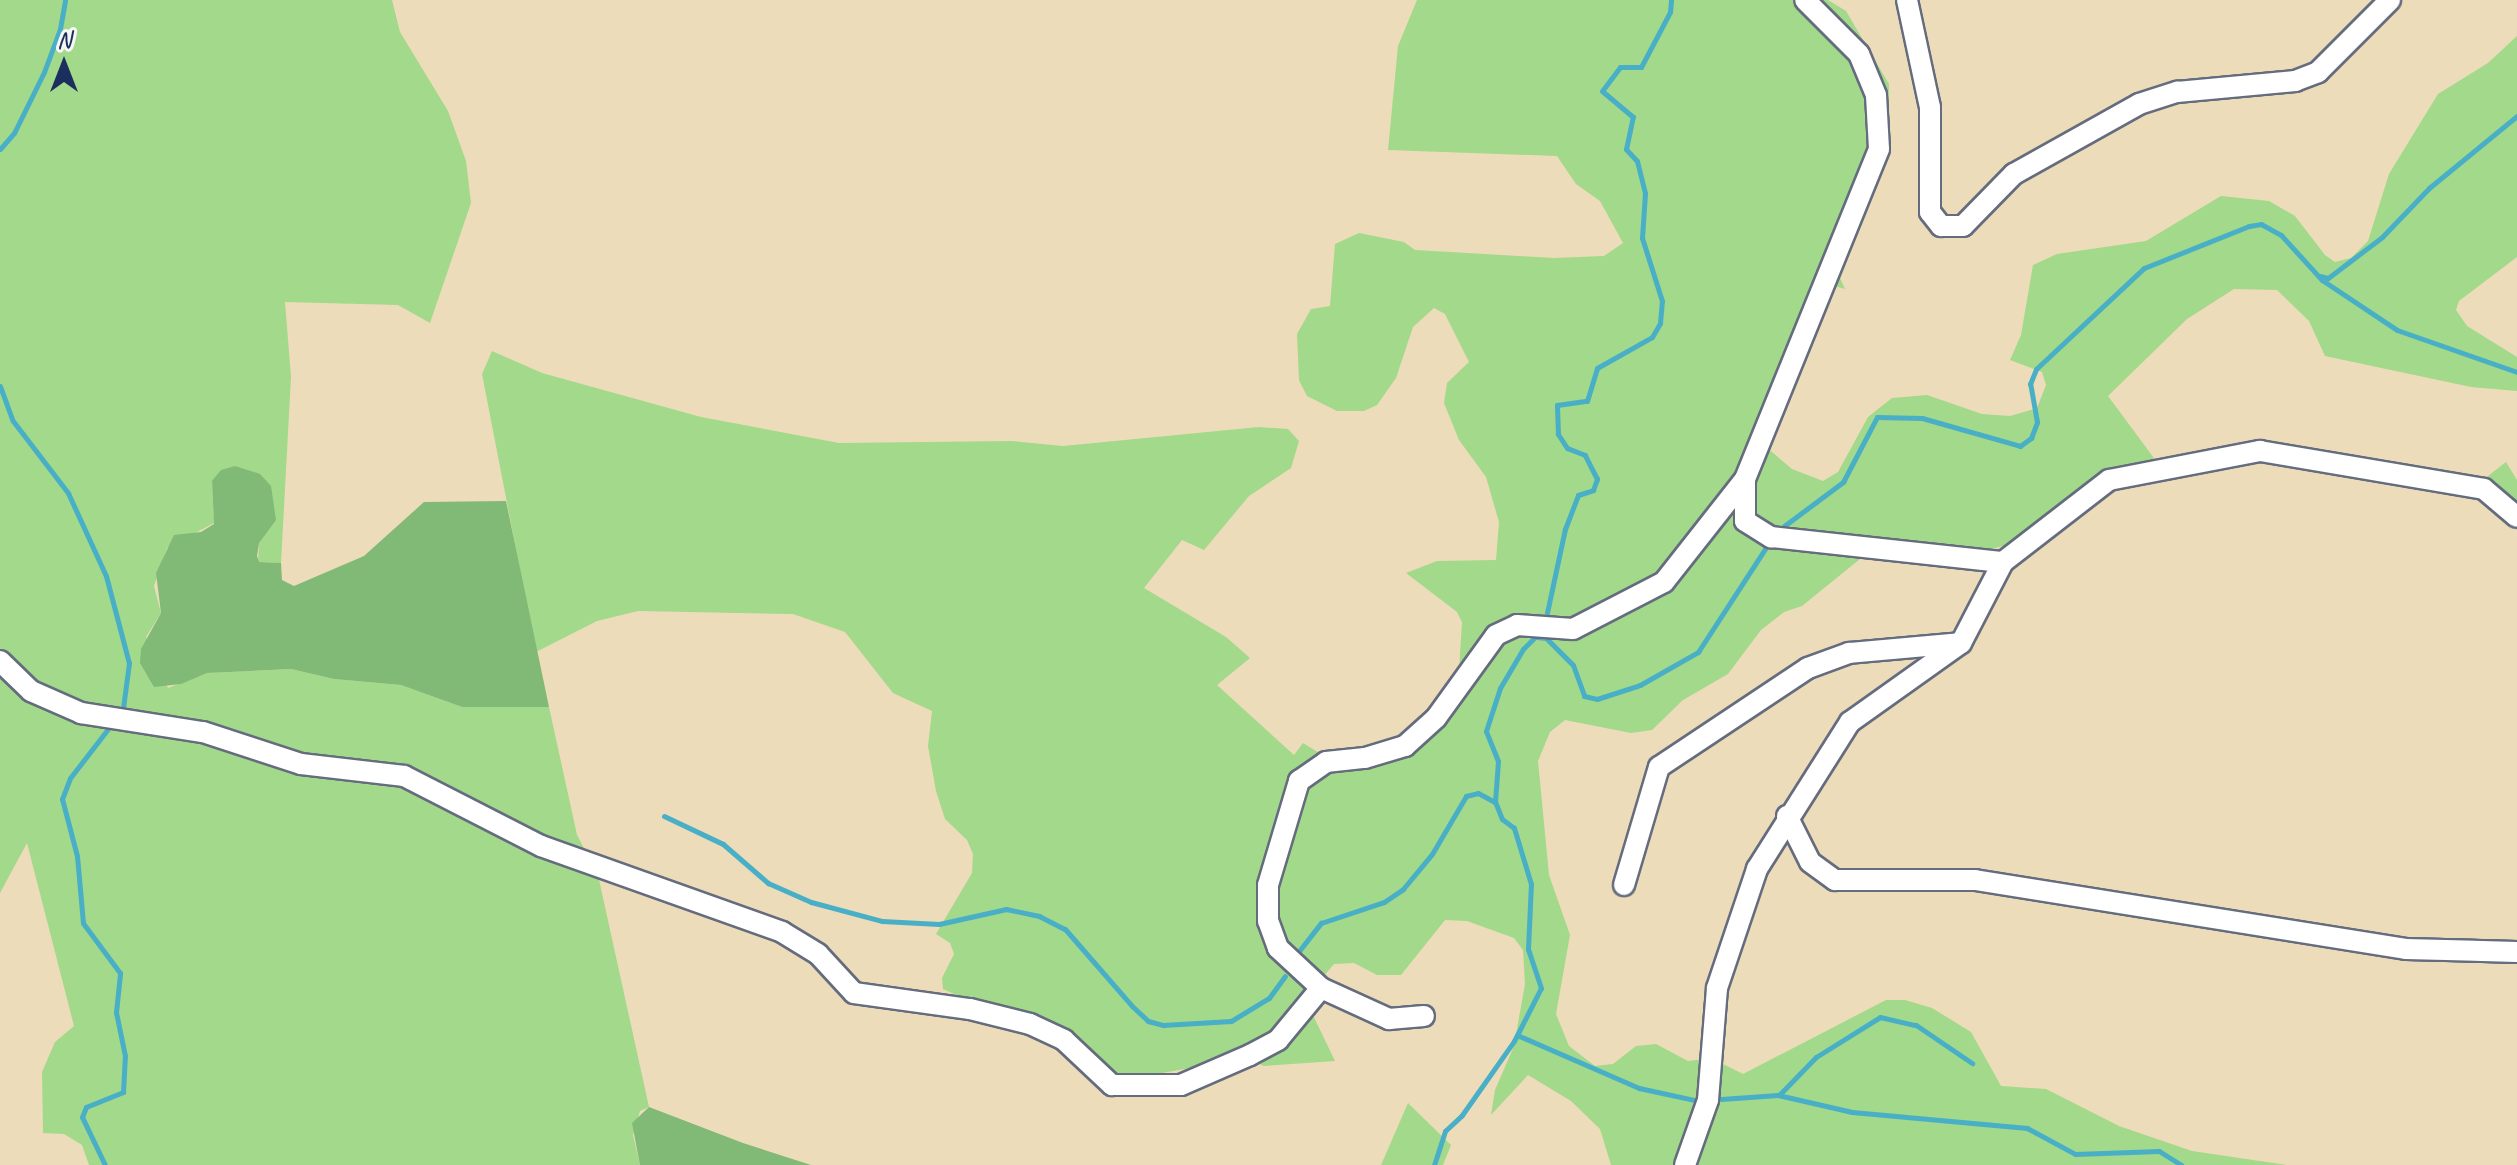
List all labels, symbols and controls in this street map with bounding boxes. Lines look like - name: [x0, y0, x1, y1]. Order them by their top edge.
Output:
- north arrow: [24, 24, 104, 104]
- text: N: [57, 26, 71, 54]

